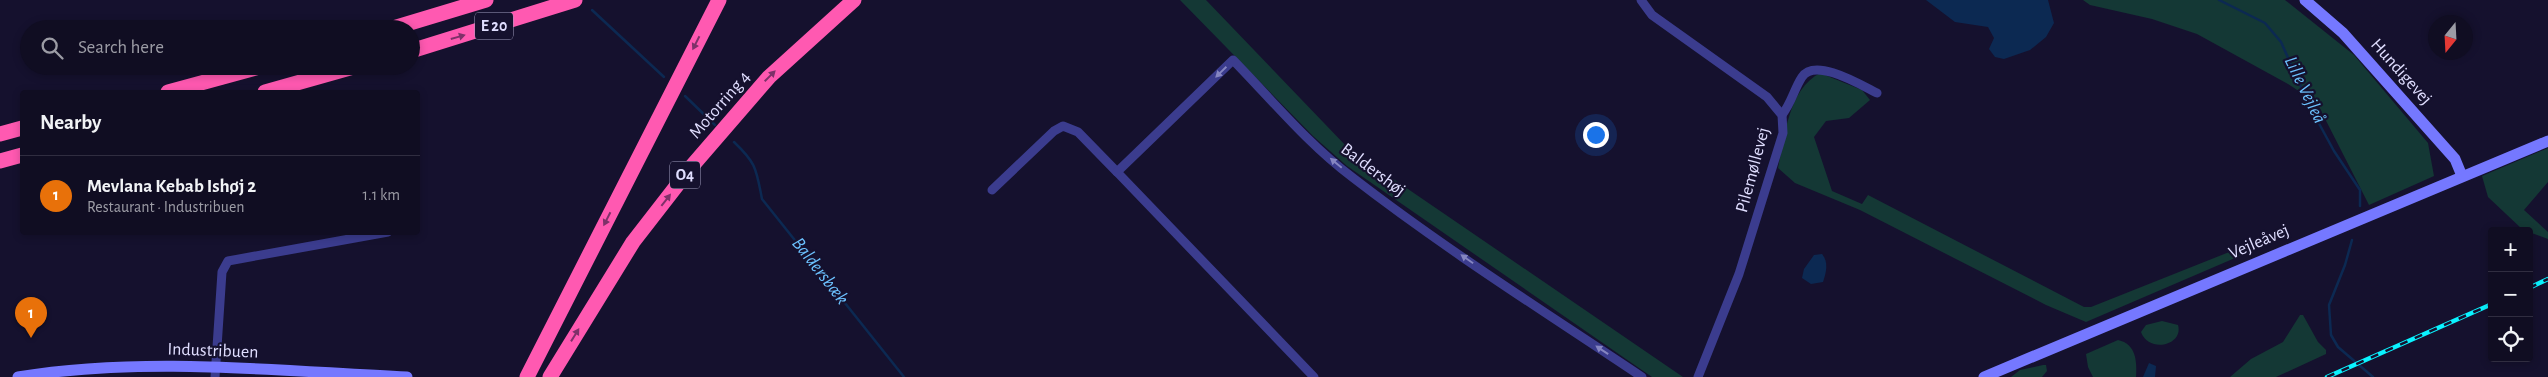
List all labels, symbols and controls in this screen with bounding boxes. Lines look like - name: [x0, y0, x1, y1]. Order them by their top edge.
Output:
- road number: E 20: [475, 12, 513, 40]
- north arrow: [2428, 15, 2473, 60]
- search box: [20, 20, 420, 75]
- one-way arrow: [451, 33, 466, 41]
- icon: search: [38, 34, 66, 62]
- one-way arrow: [692, 36, 700, 51]
- street label: Hundigevej: [2367, 36, 2435, 108]
- text: Search here: [78, 38, 164, 57]
- water label: Lille Vejleå: [2281, 53, 2329, 127]
- one-way arrow: [1215, 66, 1227, 78]
- street label: Motorring 4: [686, 68, 754, 142]
- one-way arrow: [764, 70, 776, 82]
- text: Nearby: [40, 112, 101, 133]
- your location: [1583, 122, 1609, 148]
- street label: Pilemøllevej: [1733, 125, 1773, 215]
- street label: Baldershøj: [1337, 140, 1409, 200]
- one-way arrow: [1329, 158, 1342, 169]
- road number: O4: [670, 162, 700, 188]
- text: Mevlana Kebab Ishøj 2: [87, 177, 256, 196]
- text: 1: [53, 187, 59, 203]
- text: 1.1 km: [363, 187, 400, 203]
- one-way arrow: [660, 194, 671, 207]
- text: Restaurant · Industribuen: [87, 199, 245, 215]
- one-way arrow: [603, 212, 611, 227]
- street label: Vejleåvej: [2226, 221, 2292, 263]
- map controls: [2488, 227, 2533, 362]
- button: +: [2488, 227, 2533, 272]
- water label: Baldersbæk: [788, 234, 852, 308]
- one-way arrow: [1460, 254, 1474, 264]
- button: −: [2488, 272, 2533, 317]
- pin: 1: [15, 297, 47, 338]
- button: locate: [2488, 317, 2533, 362]
- one-way arrow: [570, 328, 579, 341]
- street label: Industribuen: [167, 340, 259, 362]
- one-way arrow: [1595, 345, 1608, 355]

